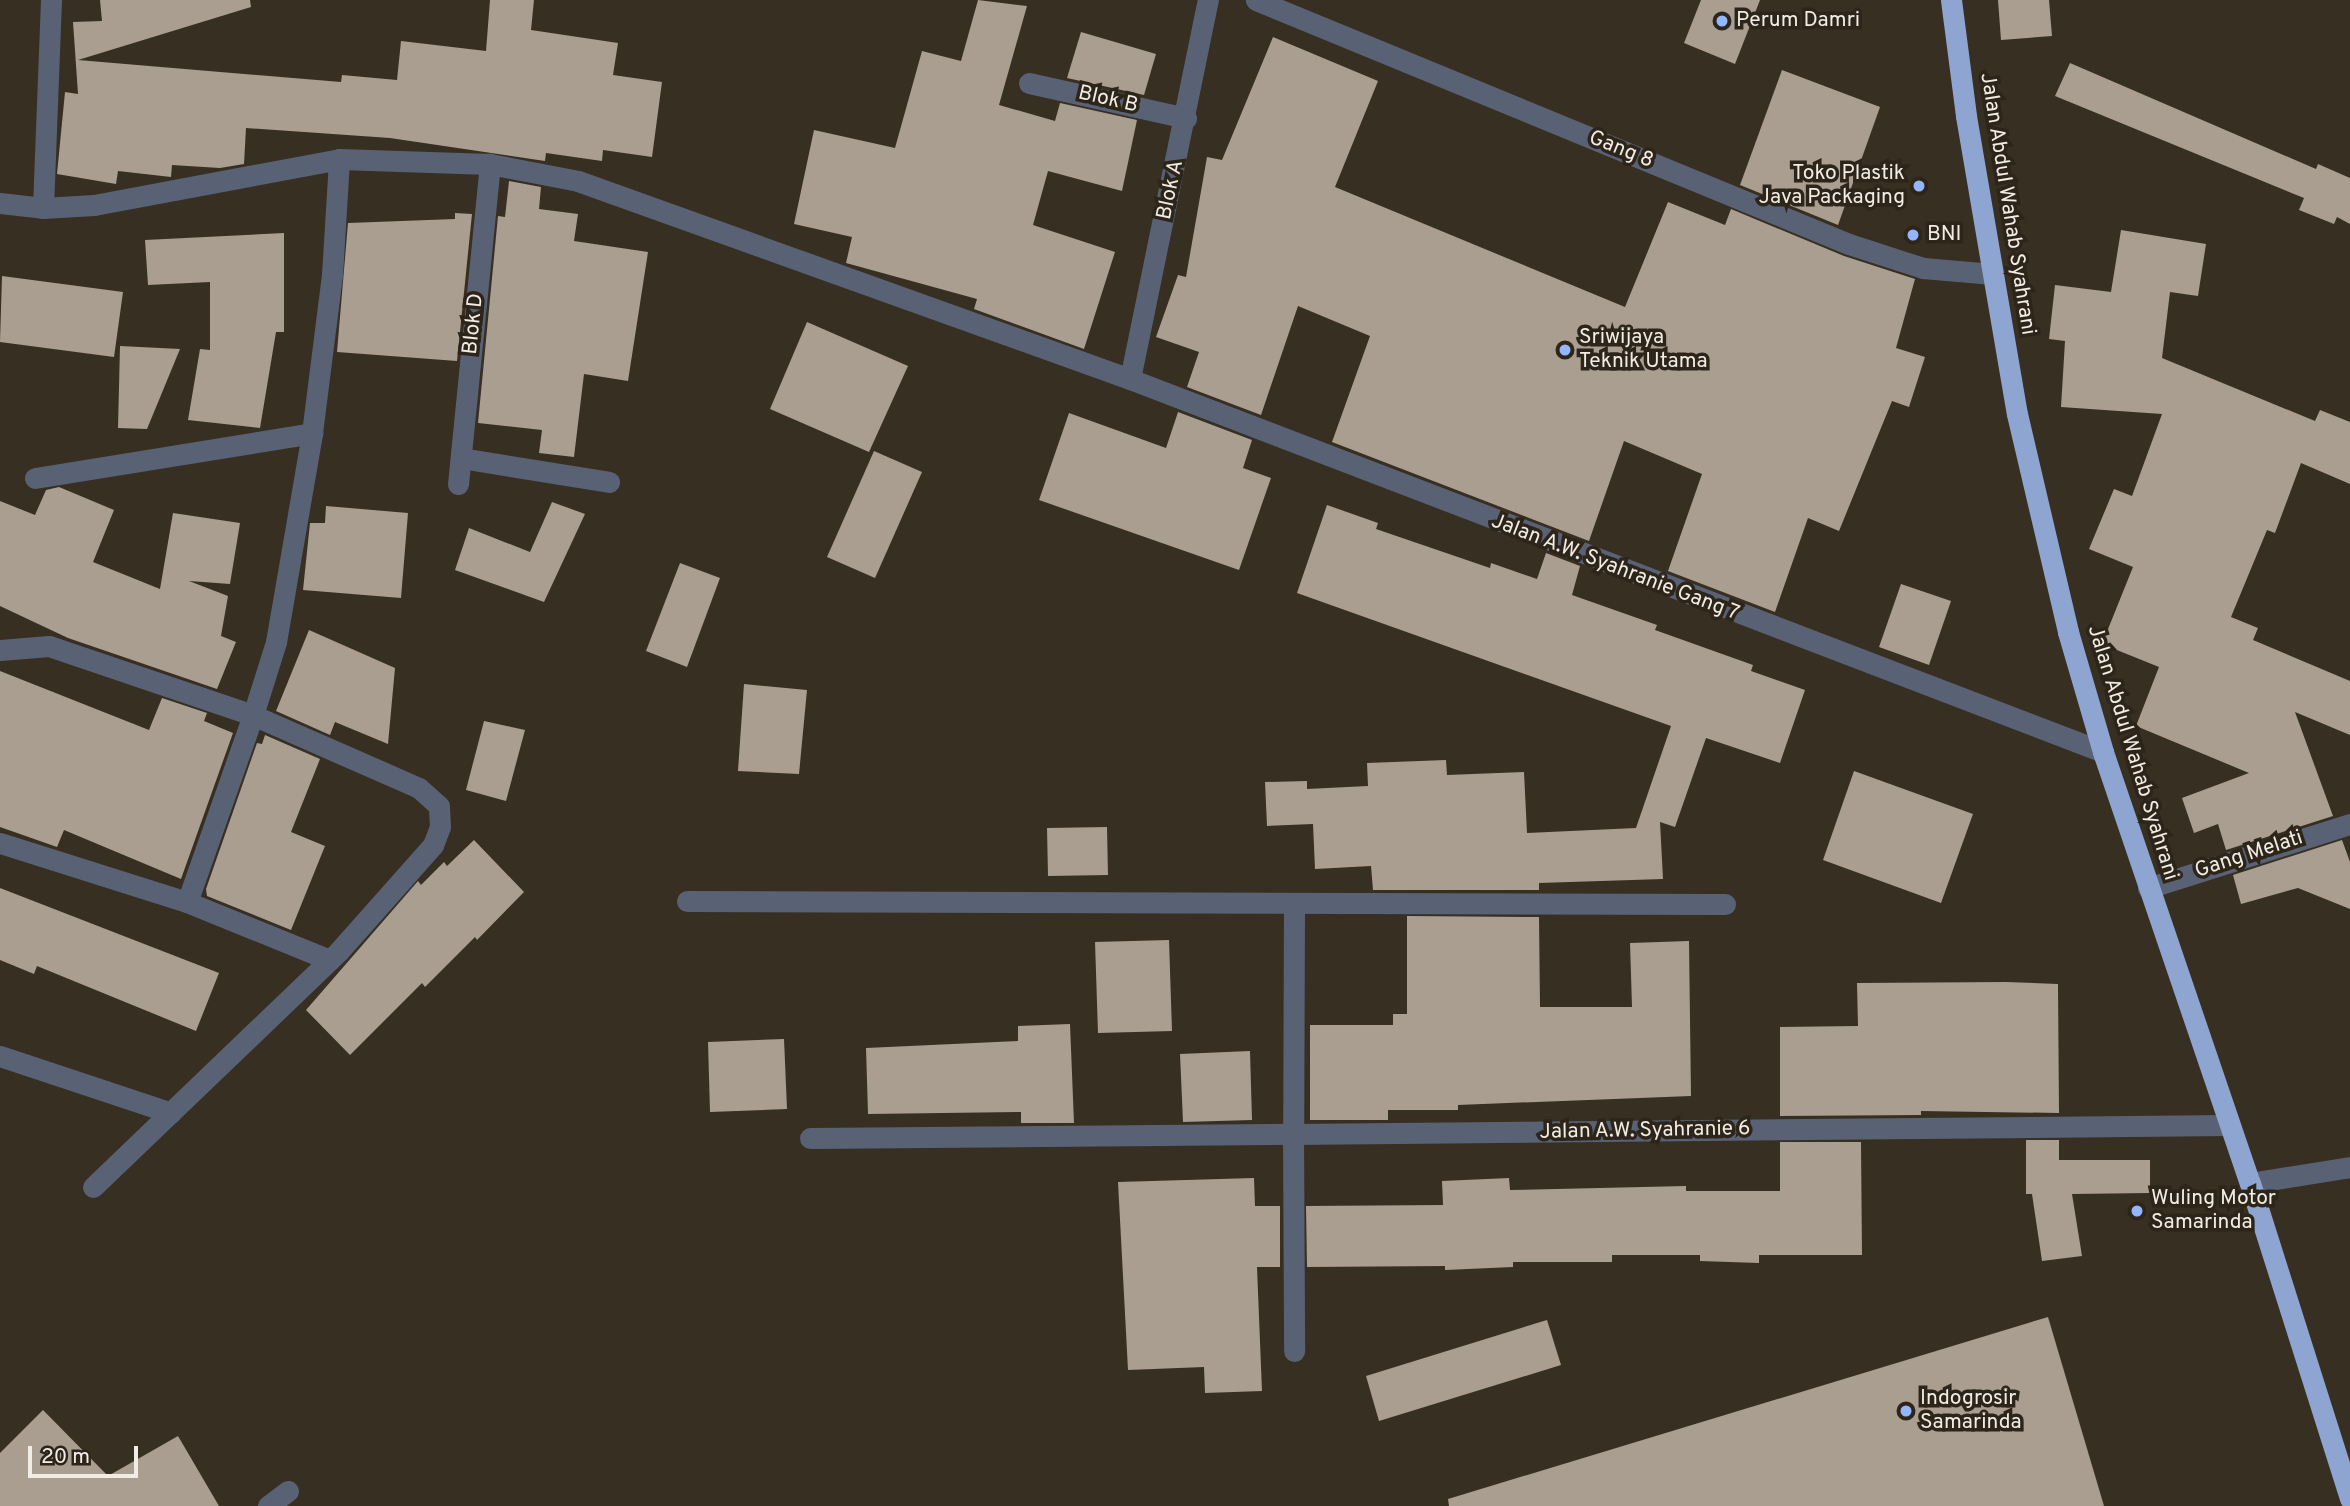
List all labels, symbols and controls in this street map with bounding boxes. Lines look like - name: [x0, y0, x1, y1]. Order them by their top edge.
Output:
- place label: Perum Damri: [1736, 8, 1860, 34]
- marker: Perum Damri: [1714, 13, 1730, 29]
- street label: Jalan Abdul Wahab Syahrani: [1974, 70, 2040, 338]
- street label: Blok B: [1076, 81, 1140, 119]
- street label: Gang 8: [1585, 126, 1657, 174]
- street label: Blok A: [1152, 157, 1190, 223]
- place label: Toko Plastik Java Packaging: [1758, 161, 1905, 211]
- marker: Toko Plastik Java Packaging: [1911, 178, 1927, 194]
- place label: BNI: [1927, 222, 1961, 248]
- marker: BNI: [1905, 227, 1921, 243]
- street label: Blok D: [458, 292, 490, 356]
- place label: Sriwijaya Teknik Utama: [1579, 325, 1708, 375]
- marker: Sriwijaya Teknik Utama: [1557, 342, 1573, 358]
- street label: Jalan A.W. Syahranie Gang 7: [1487, 509, 1743, 627]
- street label: Jalan Abdul Wahab Syahrani: [2081, 622, 2183, 884]
- street label: Gang Melati: [2192, 826, 2306, 884]
- street label: Jalan A.W. Syahranie 6: [1539, 1117, 1751, 1145]
- place label: Wuling Motor Samarinda: [2151, 1186, 2276, 1236]
- marker: Wuling Motor Samarinda: [2129, 1203, 2145, 1219]
- place label: Indogrosir Samarinda: [1920, 1386, 2021, 1436]
- marker: Indogrosir Samarinda: [1898, 1403, 1914, 1419]
- scale bar: [32, 1432, 142, 1476]
- text: 20 m: [41, 1444, 90, 1471]

